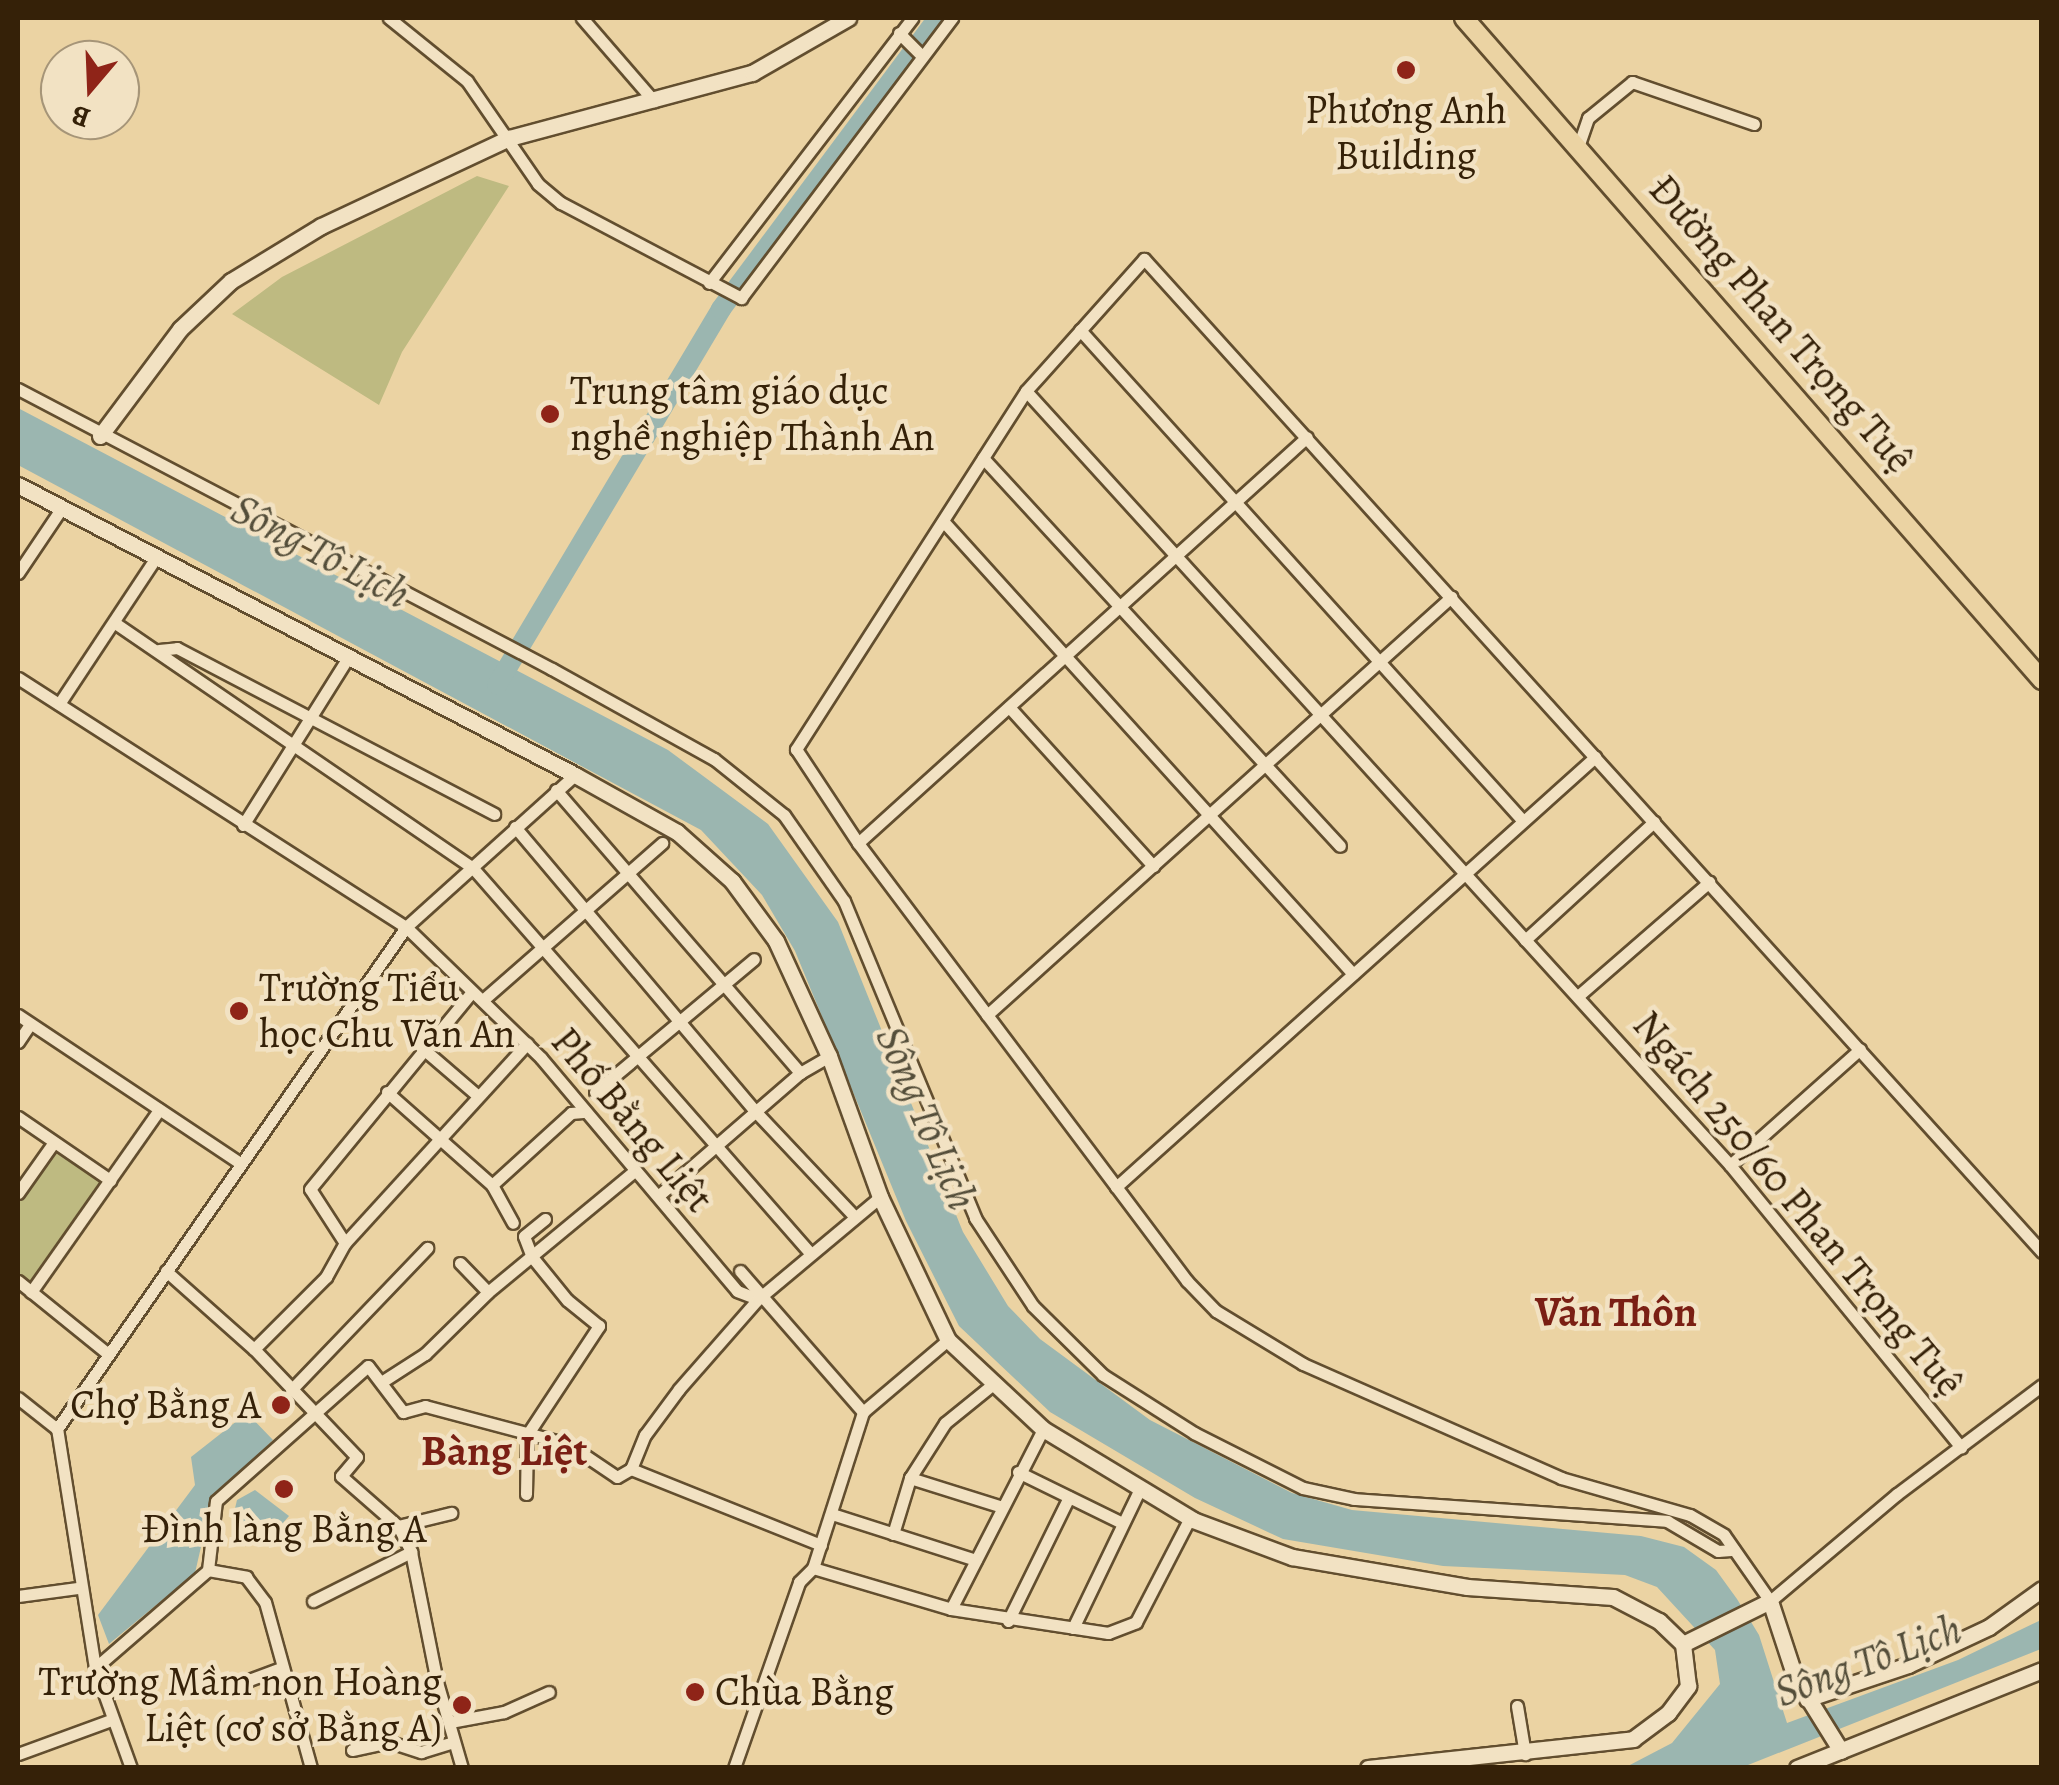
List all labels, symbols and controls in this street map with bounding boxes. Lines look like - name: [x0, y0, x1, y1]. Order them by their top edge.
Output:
- north arrow: [40, 40, 140, 140]
- marker: Phương Anh Building: [1395, 59, 1417, 81]
- place label: Phương Anh Building: [1305, 86, 1507, 180]
- text: B: [66, 96, 95, 137]
- street label: Đường Phan Trọng Tuệ: [1639, 165, 1923, 483]
- place label: Trung tâm giáo dục nghề nghiệp Thành An: [570, 367, 935, 461]
- marker: Trung tâm giáo dục nghề nghiệp Thành An: [539, 403, 561, 425]
- water label: Sông Tô Lịch: [223, 483, 419, 619]
- place label: Trường Tiểu học Chu Văn An: [259, 964, 515, 1058]
- marker: Trường Tiểu học Chu Văn An: [228, 1000, 250, 1022]
- street label: Ngách 250/60 Phan Trọng Tuệ: [1623, 1002, 1973, 1406]
- street label: Phố Bằng Liệt: [541, 1018, 723, 1222]
- water label: Sông Tô Lịch: [866, 1019, 988, 1217]
- district label: Văn Thôn: [1535, 1287, 1697, 1337]
- place label: Chợ Bằng A: [70, 1381, 261, 1429]
- marker: Chợ Bằng A: [270, 1394, 292, 1416]
- district label: Bàng Liệt: [421, 1426, 587, 1476]
- marker: Đình làng Bằng A: [273, 1478, 295, 1500]
- place label: Đình làng Bằng A: [141, 1505, 427, 1553]
- water label: Sông Tô Lịch: [1768, 1603, 1968, 1717]
- place label: Trường Mầm non Hoàng Liệt (cơ sở Bằng A): [39, 1658, 442, 1752]
- place label: Chùa Bằng: [715, 1668, 894, 1716]
- marker: Chùa Bằng: [684, 1681, 706, 1703]
- marker: Trường Mầm non Hoàng Liệt (cơ sở Bằng A): [451, 1694, 473, 1716]

